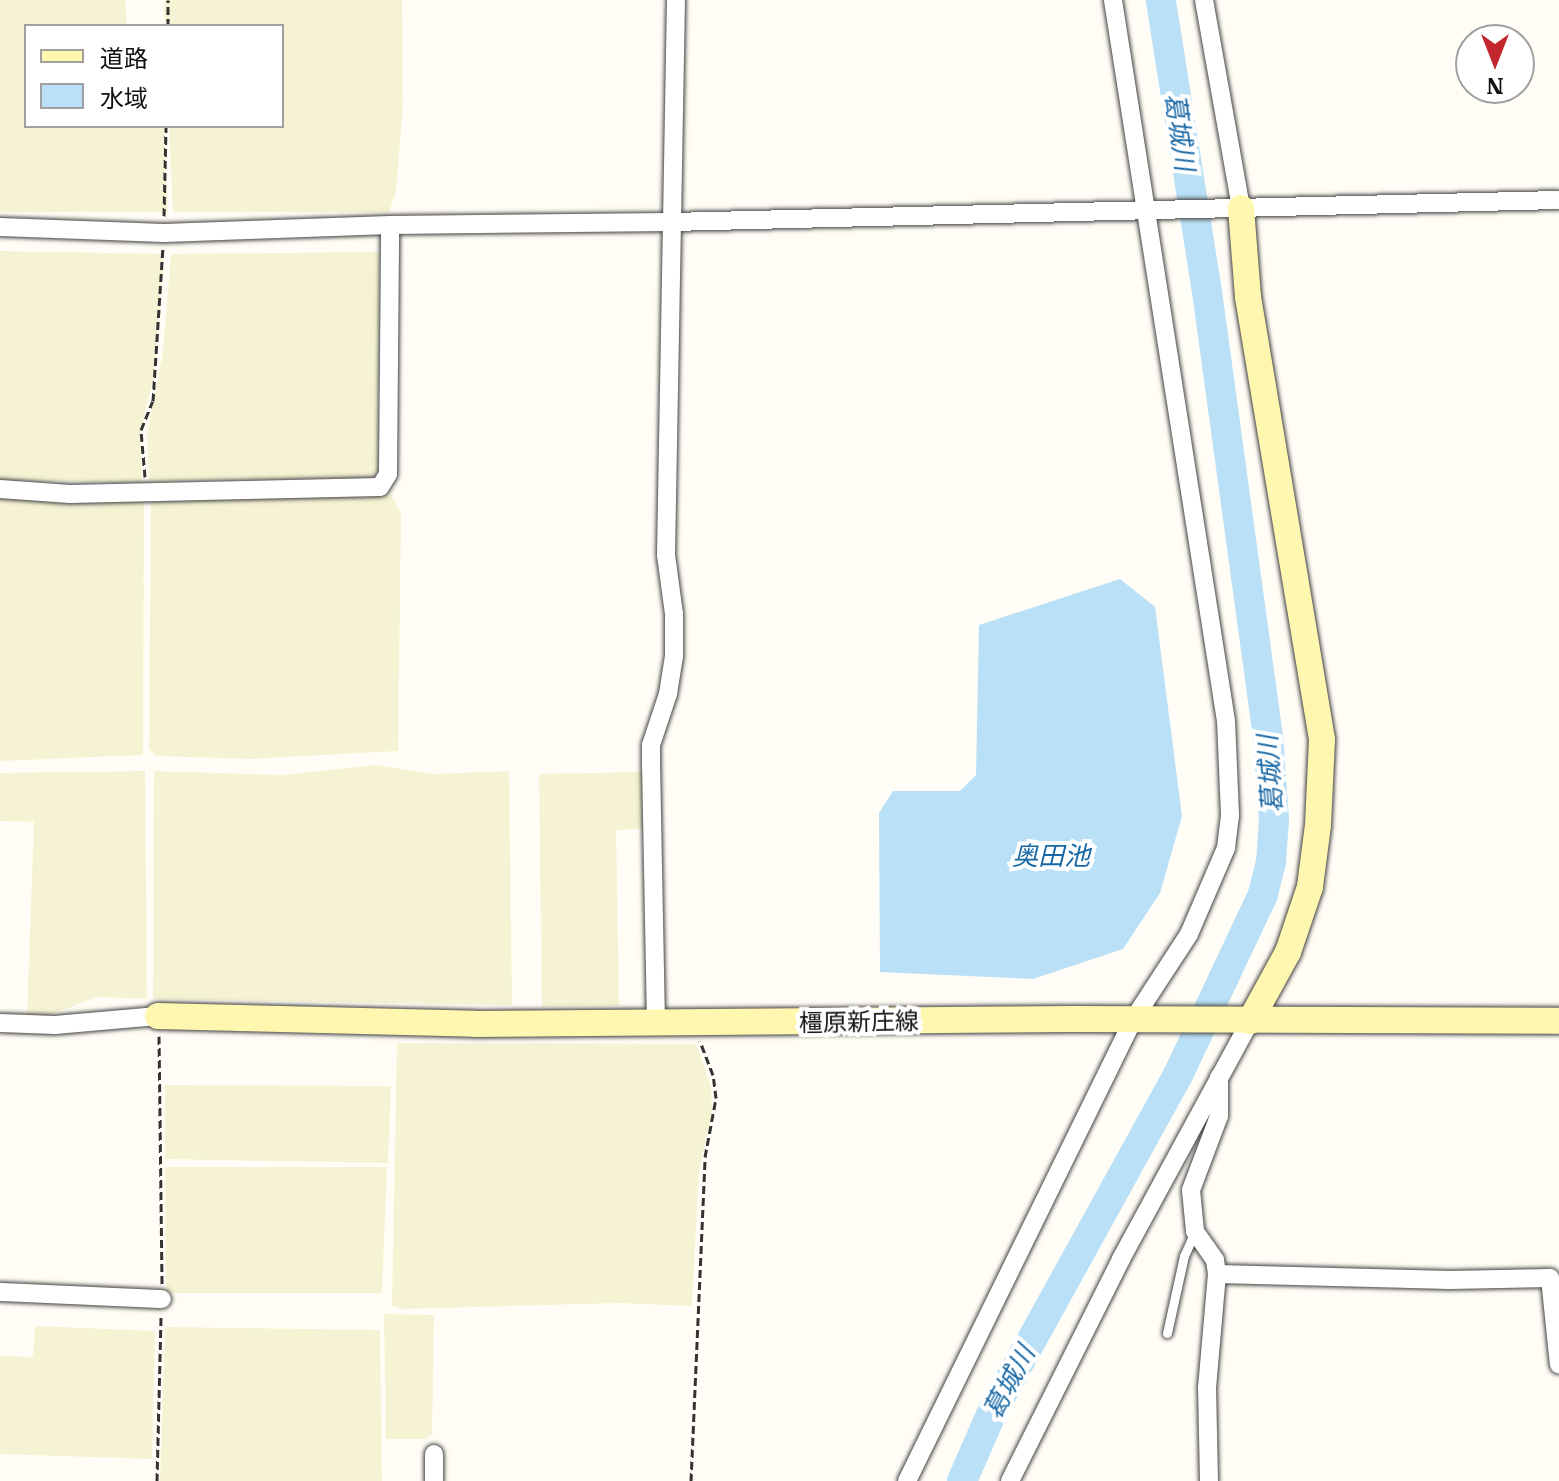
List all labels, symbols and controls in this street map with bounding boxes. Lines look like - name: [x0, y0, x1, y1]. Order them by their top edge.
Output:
- legend: [24, 24, 284, 128]
- north arrow: [1455, 24, 1535, 104]
- text: 道路: [100, 42, 148, 74]
- text: N: [1486, 72, 1504, 101]
- text: 水域: [100, 82, 148, 114]
- water label: 葛城川: [1159, 91, 1201, 173]
- water label: 葛城川: [1252, 734, 1288, 814]
- water label: 奥田池: [1012, 840, 1090, 872]
- street label: 橿原新庄線: [799, 1007, 919, 1037]
- water label: 葛城川: [977, 1340, 1041, 1424]

